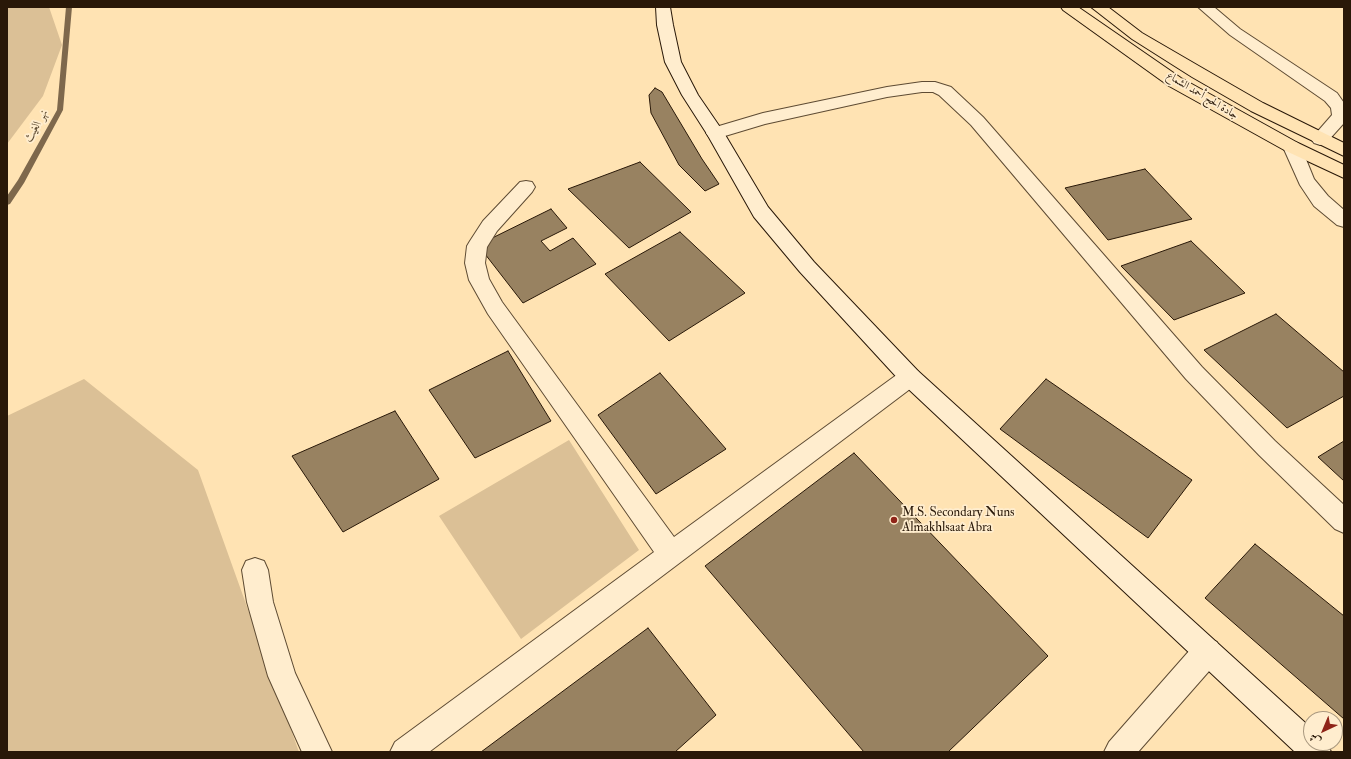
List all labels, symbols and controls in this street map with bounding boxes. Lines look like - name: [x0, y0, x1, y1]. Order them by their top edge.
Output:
- street label: جادة الحج أحمد الشماع: [1164, 69, 1240, 123]
- water label: نهر الغيث: [22, 107, 52, 145]
- place label: M.S. Secondary Nuns Almakhlsaat Abra: [902, 505, 1015, 536]
- marker: M.S. Secondary Nuns Almakhlsaat Abra: [889, 515, 899, 525]
- north arrow: [1303, 711, 1343, 751]
- text: ش: [1307, 731, 1323, 748]

